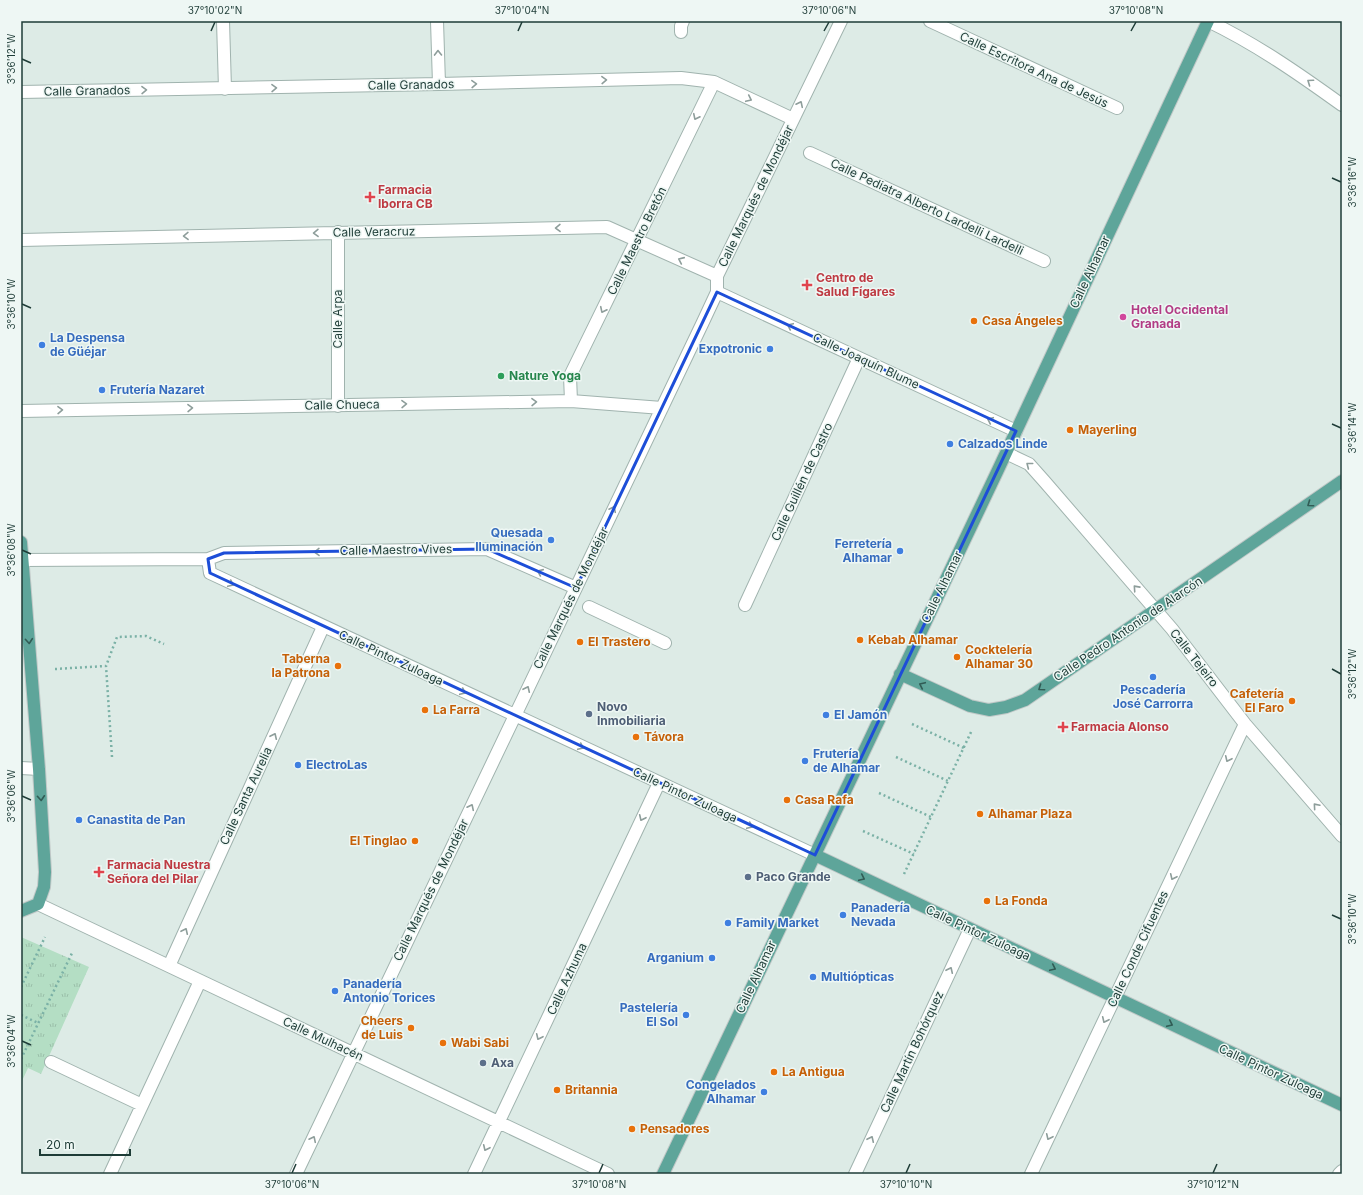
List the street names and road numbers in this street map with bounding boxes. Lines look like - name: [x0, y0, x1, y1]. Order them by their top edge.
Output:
- street label: Calle Escritora Ana de Jesús: [958, 28, 1111, 111]
- street label: Calle Granados: [368, 76, 454, 93]
- street label: Calle Granados: [44, 82, 130, 99]
- street label: Calle Marqués de Mondéjar: [715, 122, 797, 269]
- street label: Calle Pediatra Alberto Lardelli Lardelli: [828, 155, 1026, 258]
- street label: Calle Maestro Bretón: [604, 184, 669, 297]
- street label: Calle Veracruz: [333, 223, 415, 240]
- street label: Calle Alhamar: [1066, 233, 1113, 311]
- street label: Calle Arpa: [330, 290, 345, 348]
- street label: Calle Joaquín Blume: [811, 329, 922, 392]
- street label: Calle Chueca: [304, 396, 380, 413]
- street label: Calle Guillén de Castro: [768, 420, 836, 543]
- street label: Calle Marqués de Mondéjar: [530, 524, 612, 671]
- street label: Calle Maestro Vives: [340, 541, 452, 558]
- street label: Calle Alhamar: [918, 548, 966, 625]
- street label: Calle Pedro Antonio de Alarcón: [1050, 573, 1205, 684]
- street label: Calle Tejeiro: [1167, 626, 1222, 690]
- street label: Calle Pintor Zuloaga: [336, 627, 446, 688]
- street label: Calle Santa Aurelia: [216, 744, 275, 847]
- street label: Calle Pintor Zuloaga: [630, 764, 740, 825]
- street label: Calle Marqués de Mondéjar: [390, 816, 472, 963]
- street label: Calle Conde Cifuentes: [1104, 888, 1171, 1009]
- street label: Calle Pintor Zuloaga: [923, 902, 1033, 963]
- street label: Calle Alhamar: [732, 938, 779, 1016]
- street label: Calle Azhuma: [543, 940, 590, 1017]
- street label: Calle Martín Bohórquez: [877, 988, 946, 1115]
- street label: Calle Mulhacén: [280, 1013, 366, 1064]
- street label: Calle Pintor Zuloaga: [1216, 1041, 1326, 1102]

